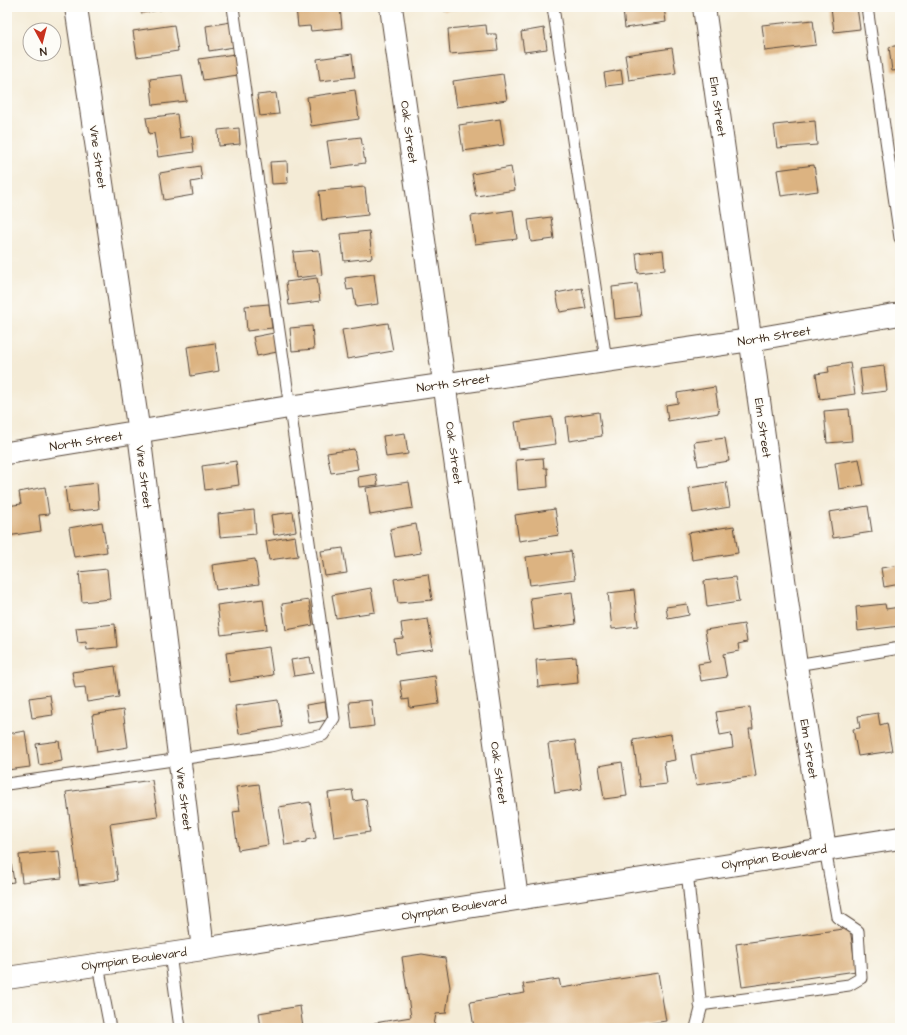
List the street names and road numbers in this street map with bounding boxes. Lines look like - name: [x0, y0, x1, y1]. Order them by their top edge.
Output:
- street label: Elm Street: [705, 76, 730, 138]
- street label: Oak Street: [396, 100, 421, 165]
- street label: Vine Street: [85, 124, 110, 190]
- street label: North Street: [736, 322, 812, 351]
- street label: North Street: [415, 370, 491, 397]
- street label: Elm Street: [750, 397, 775, 459]
- street label: Oak Street: [441, 421, 466, 486]
- street label: North Street: [48, 427, 124, 456]
- street label: Vine Street: [131, 444, 156, 510]
- street label: Elm Street: [795, 718, 822, 780]
- street label: Oak Street: [486, 741, 511, 806]
- street label: Vine Street: [171, 766, 196, 832]
- street label: Olympian Boulevard: [720, 841, 828, 875]
- street label: Olympian Boulevard: [400, 892, 508, 926]
- street label: Olympian Boulevard: [80, 944, 188, 976]

